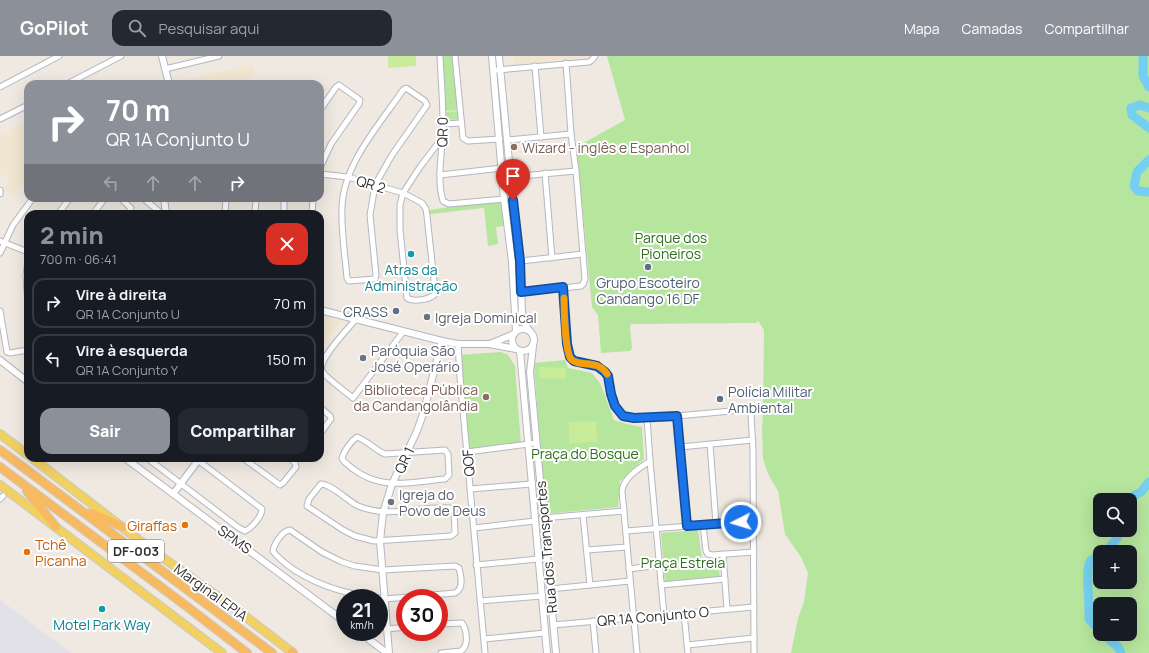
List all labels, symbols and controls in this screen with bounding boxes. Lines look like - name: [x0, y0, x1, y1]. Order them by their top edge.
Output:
- search box: [112, 10, 392, 46]
- text: GoPilot: [20, 15, 88, 41]
- icon: search: [126, 17, 148, 39]
- text: Pesquisar aqui: [158, 18, 260, 39]
- text: Mapa: [904, 19, 940, 38]
- text: Camadas: [962, 19, 1022, 38]
- text: Compartilhar: [1044, 19, 1129, 38]
- text: 70 m: [106, 91, 170, 129]
- icon: right: [40, 96, 92, 148]
- street label: QR 0: [432, 117, 452, 147]
- text: QR 1A Conjunto U: [106, 127, 250, 151]
- place label: Wizard - inglês e Espanhol: [522, 138, 690, 157]
- marker: Wizard - inglês e Espanhol: [509, 142, 519, 152]
- pin: [496, 159, 530, 200]
- icon: arrive: [502, 165, 524, 187]
- street label: QR 2: [354, 171, 388, 197]
- icon: left: [100, 172, 122, 194]
- icon: ahead: [142, 172, 164, 194]
- icon: ahead: [184, 172, 206, 194]
- icon: right: [226, 172, 248, 194]
- text: 2 min: [40, 218, 104, 251]
- button: close: [266, 223, 308, 265]
- park label: Parque dos Pioneiros: [635, 228, 707, 263]
- marker: Atras da Administração: [406, 249, 416, 259]
- text: 700 m · 06:41: [40, 250, 117, 268]
- place label: Atras da Administração: [364, 260, 458, 295]
- marker: Grupo Escoteiro Candango 16 DF: [643, 262, 653, 272]
- place label: Grupo Escoteiro Candango 16 DF: [596, 273, 700, 308]
- text: Vire à direita: [76, 284, 167, 305]
- icon: right: [42, 292, 64, 314]
- text: 70 m: [274, 293, 306, 314]
- place label: CRASS: [343, 302, 388, 321]
- text: QR 1A Conjunto U: [76, 305, 180, 323]
- marker: CRASS: [391, 306, 401, 316]
- place label: Igreja Dominical: [435, 308, 537, 327]
- marker: Igreja Dominical: [422, 312, 432, 322]
- text: Vire à esquerda: [76, 340, 188, 361]
- place label: Paróquia São José Operário: [371, 341, 460, 376]
- icon: left: [42, 348, 64, 370]
- text: 150 m: [267, 349, 306, 370]
- marker: Paróquia São José Operário: [358, 353, 368, 363]
- text: QR 1A Conjunto Y: [76, 361, 178, 379]
- place label: Biblioteca Pública da Candangolândia: [353, 380, 478, 415]
- place label: Polícia Militar Ambiental: [728, 382, 813, 417]
- marker: Biblioteca Pública da Candangolândia: [481, 392, 491, 402]
- marker: Polícia Militar Ambiental: [715, 394, 725, 404]
- button: Sair: [40, 408, 170, 454]
- button: Compartilhar: [178, 408, 308, 454]
- street label: QR 1: [390, 444, 418, 476]
- park label: Praça do Bosque: [531, 444, 639, 463]
- street label: QOF: [457, 449, 479, 477]
- street label: Rua dos Transportes: [531, 480, 561, 614]
- place label: Igreja do Povo de Deus: [399, 485, 486, 520]
- map controls: [1093, 493, 1137, 641]
- button: search: [1093, 493, 1137, 537]
- marker: Igreja do Povo de Deus: [386, 497, 396, 507]
- position arrow: [720, 501, 762, 543]
- place label: Giraffas: [127, 516, 177, 535]
- marker: Giraffas: [180, 520, 190, 530]
- street label: SPMS: [214, 520, 256, 558]
- place label: Tchê Picanha: [35, 535, 87, 570]
- road number: DF-003: [108, 540, 164, 562]
- button: +: [1093, 545, 1137, 589]
- marker: Tchê Picanha: [22, 547, 32, 557]
- park label: Praça Estrela: [641, 553, 725, 572]
- street label: Marginal EPIA: [170, 559, 252, 625]
- speed limit sign: 30: [396, 589, 448, 641]
- text: 21: [352, 596, 372, 623]
- button: −: [1093, 597, 1137, 641]
- street label: QR 1A Conjunto O: [596, 602, 710, 630]
- marker: Motel Park Way: [97, 604, 107, 614]
- place label: Motel Park Way: [53, 615, 151, 634]
- text: km/h: [350, 618, 374, 632]

